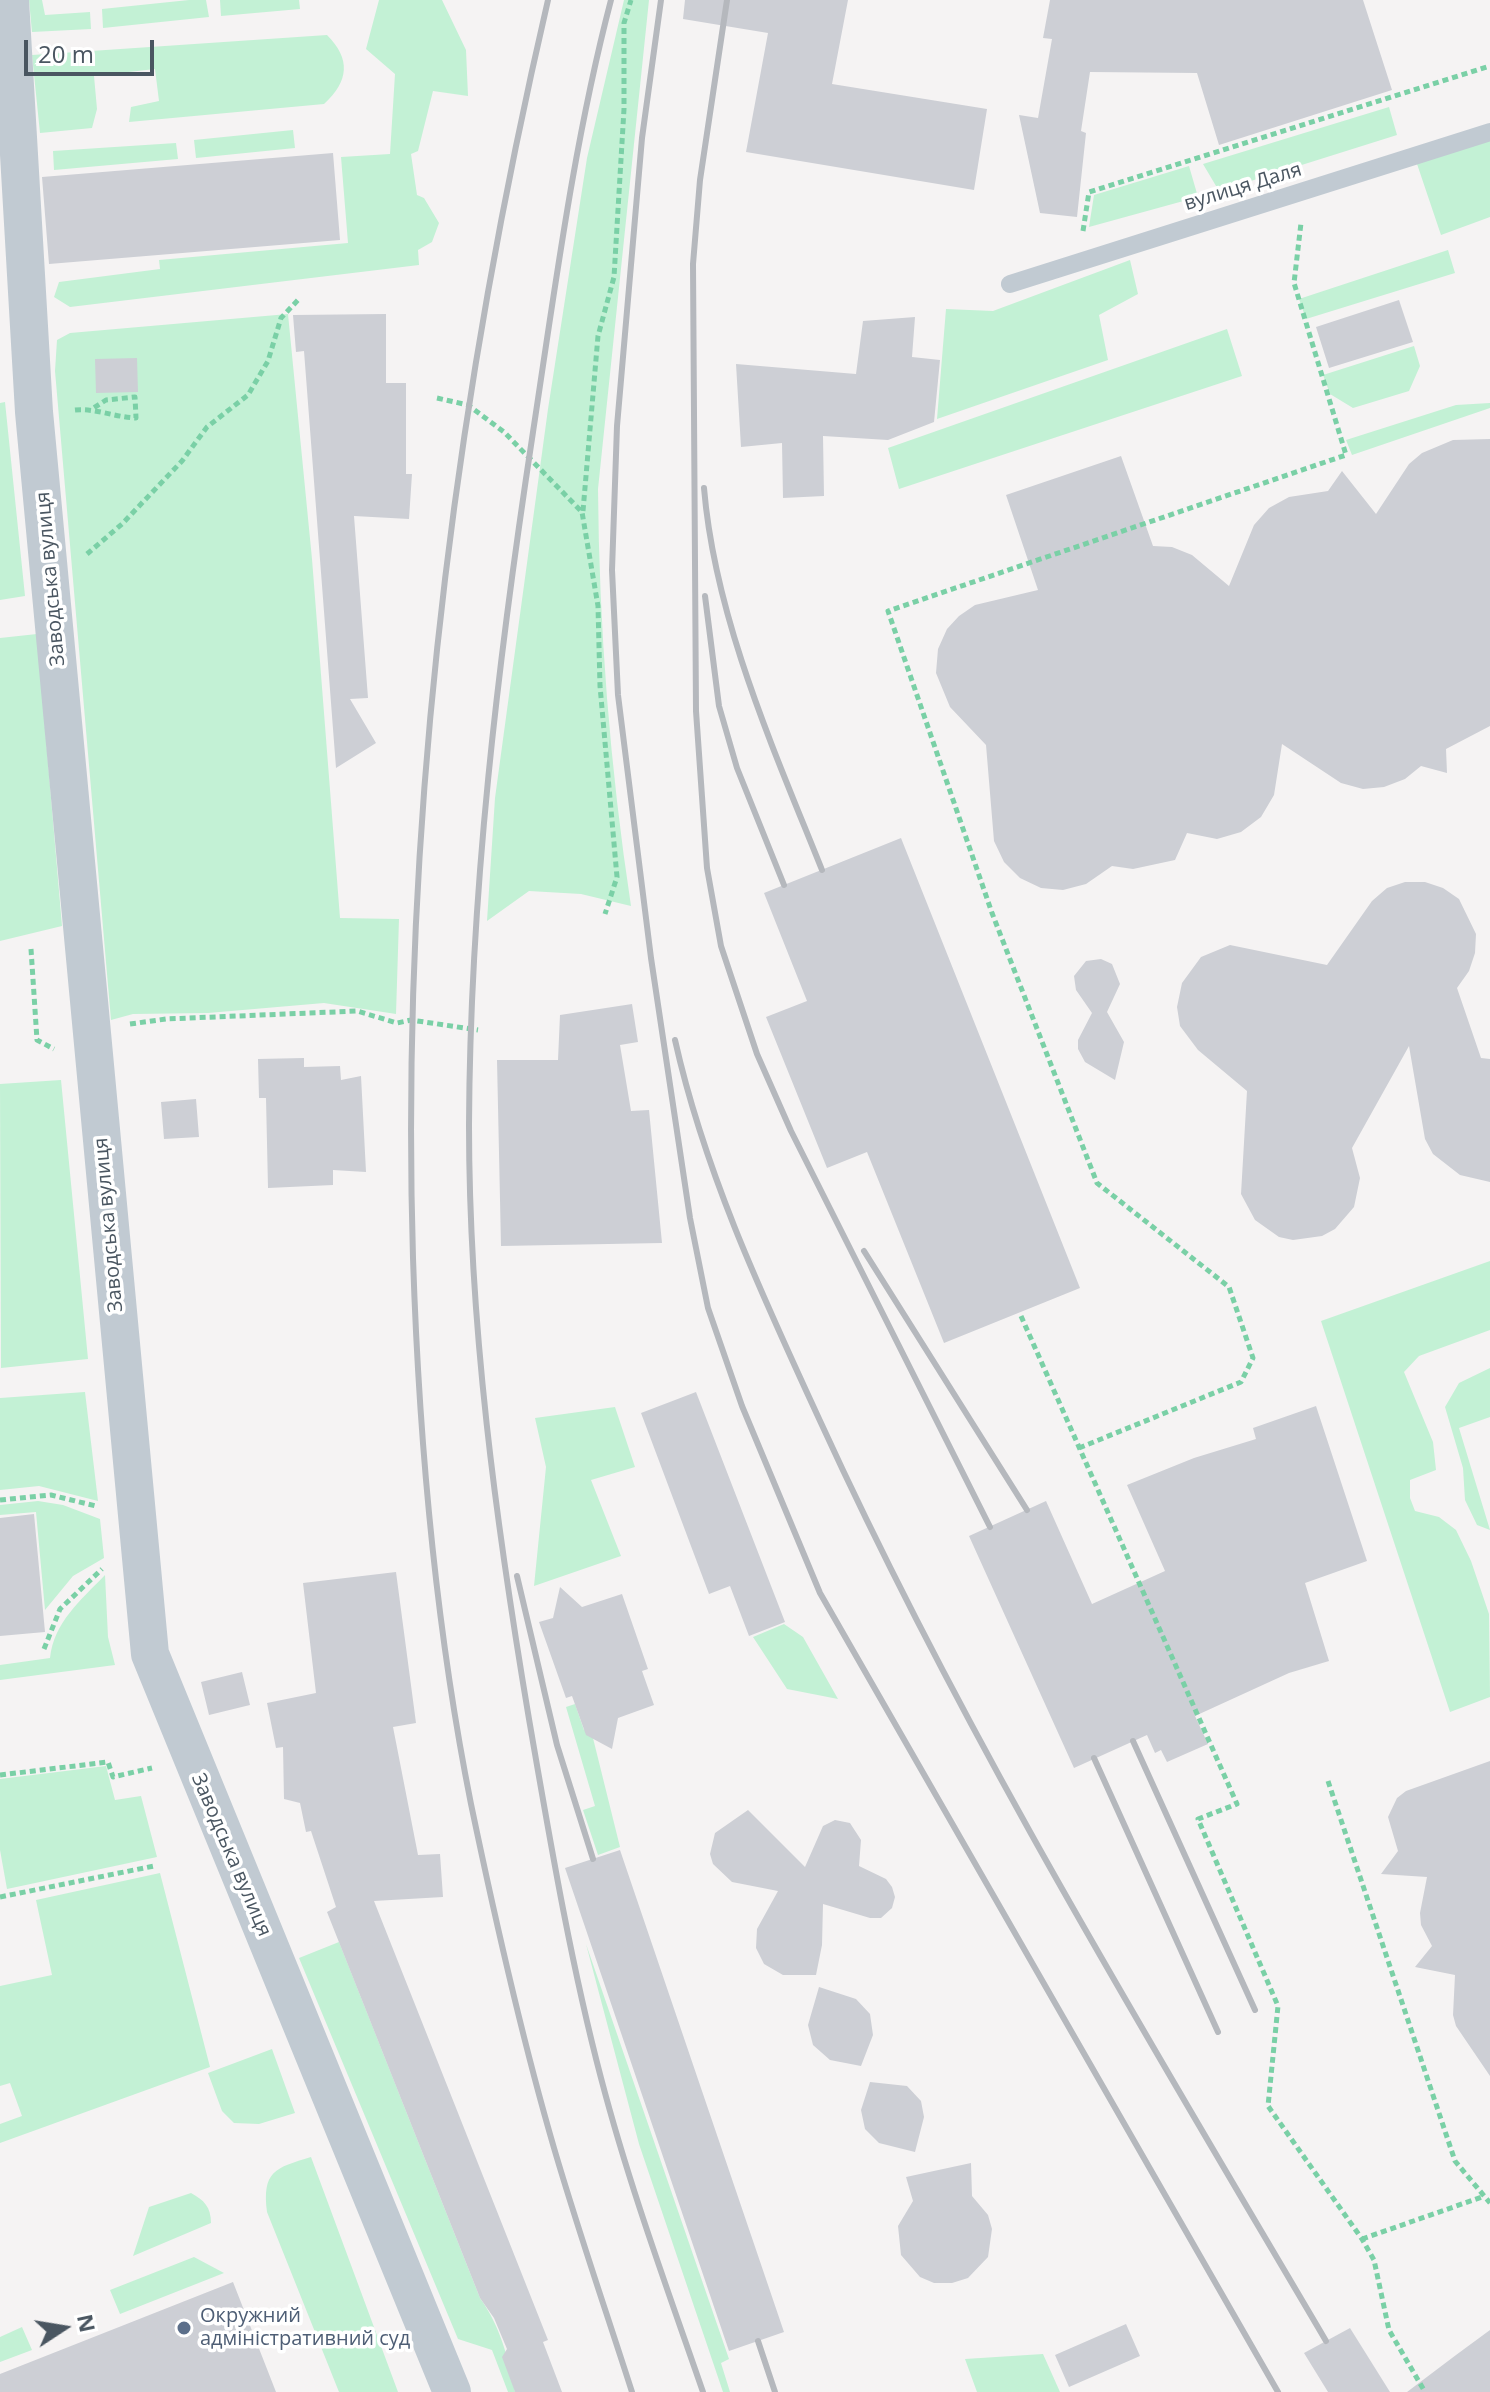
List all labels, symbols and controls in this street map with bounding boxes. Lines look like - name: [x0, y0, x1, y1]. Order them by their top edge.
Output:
- scale bar: [28, 24, 158, 74]
- text: 20 m: [38, 37, 94, 70]
- street label: вулиця Даля: [1181, 158, 1305, 216]
- street label: Заводська вулиця: [31, 491, 71, 667]
- street label: Заводська вулиця: [89, 1137, 129, 1313]
- street label: Заводська вулиця: [186, 1770, 276, 1940]
- north arrow: [24, 2288, 104, 2368]
- place label: Окружний адміністративний суд: [200, 2304, 410, 2351]
- text: N: [71, 2311, 104, 2335]
- marker: Окружний адміністративний суд: [175, 2319, 193, 2337]

